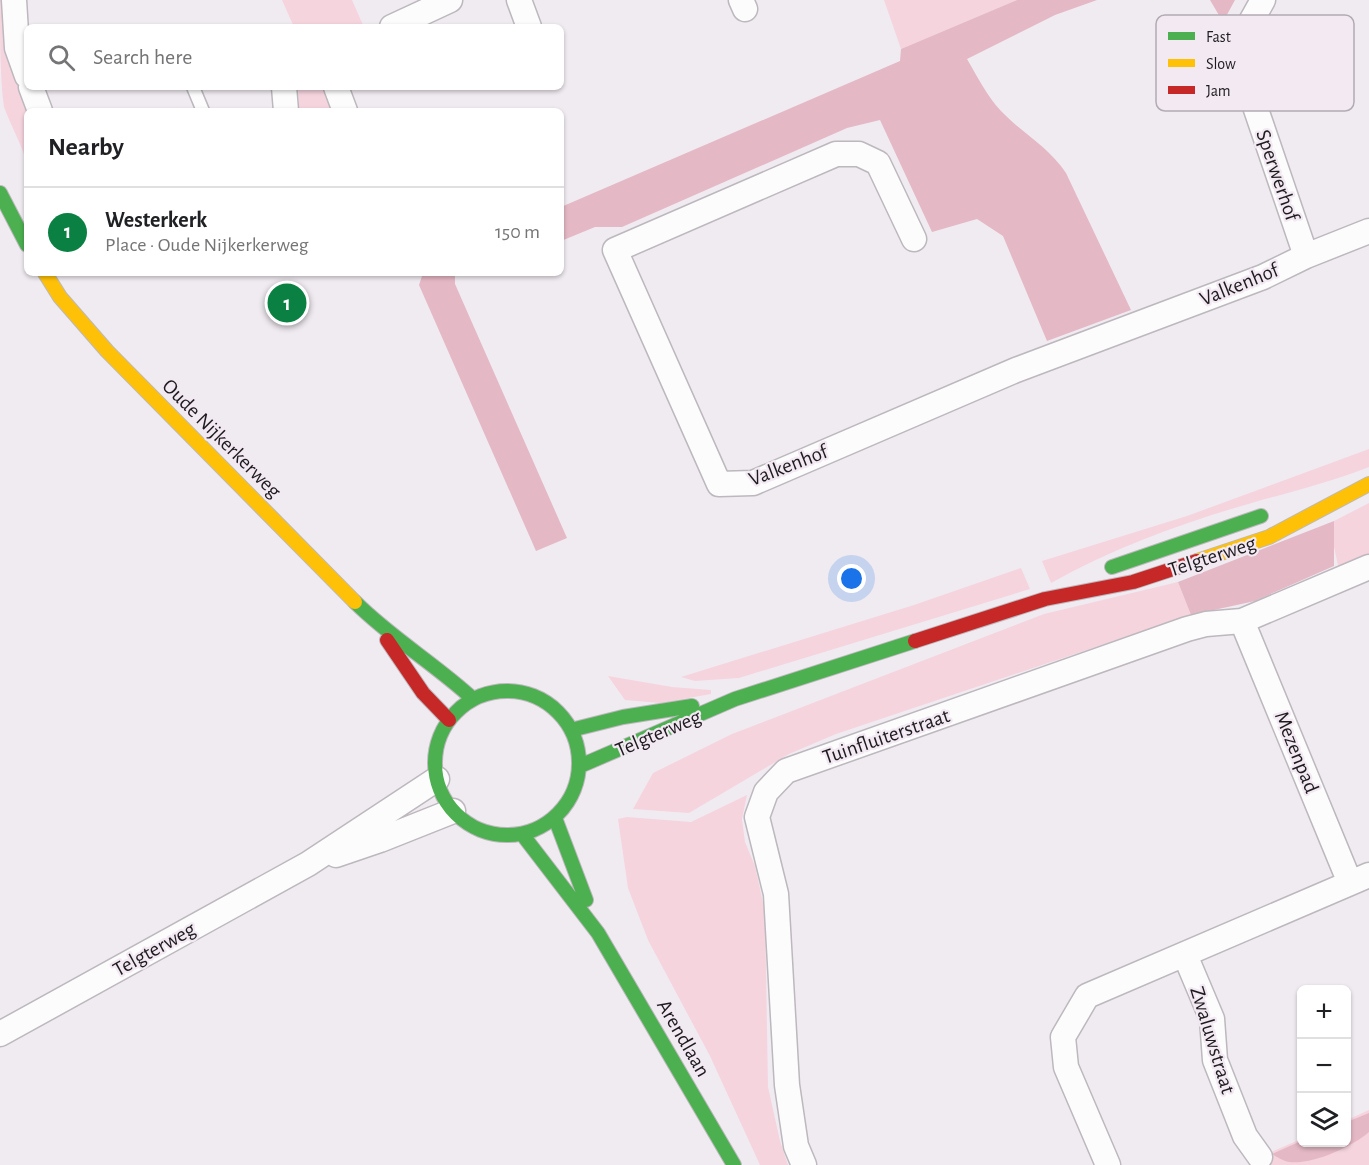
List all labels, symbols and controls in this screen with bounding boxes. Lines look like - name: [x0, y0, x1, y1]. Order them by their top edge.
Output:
- legend: [1156, 15, 1354, 111]
- search box: [24, 24, 564, 90]
- text: Fast: [1206, 29, 1231, 45]
- icon: search: [45, 41, 78, 74]
- text: Search here: [93, 46, 192, 68]
- text: Slow: [1206, 56, 1236, 72]
- text: Jam: [1206, 83, 1231, 99]
- street label: Sperwerhof: [1252, 127, 1303, 225]
- text: Nearby: [48, 134, 124, 160]
- text: Westerkerk: [105, 209, 207, 231]
- text: 1: [64, 222, 71, 242]
- text: 150 m: [495, 222, 540, 242]
- text: Place · Oude Nijkerkerweg: [105, 235, 308, 255]
- street label: Valkenhof: [1197, 259, 1283, 310]
- pin: 1: [268, 280, 306, 326]
- street label: Oude Nijkerkerweg: [158, 375, 286, 502]
- street label: Valkenhof: [746, 440, 832, 490]
- street label: Telgterweg: [1166, 532, 1259, 580]
- your location: [837, 564, 866, 593]
- street label: Tuinfluiterstraat: [820, 705, 953, 768]
- street label: Telgterweg: [612, 706, 705, 761]
- street label: Mezenpad: [1271, 708, 1322, 796]
- street label: Telgterweg: [109, 918, 200, 981]
- street label: Zwaluwstraat: [1186, 984, 1239, 1097]
- map controls: [1297, 985, 1351, 1147]
- button: +: [1297, 985, 1351, 1039]
- street label: Arendlaan: [653, 996, 714, 1080]
- button: −: [1297, 1039, 1351, 1093]
- button: layers: [1297, 1093, 1351, 1147]

